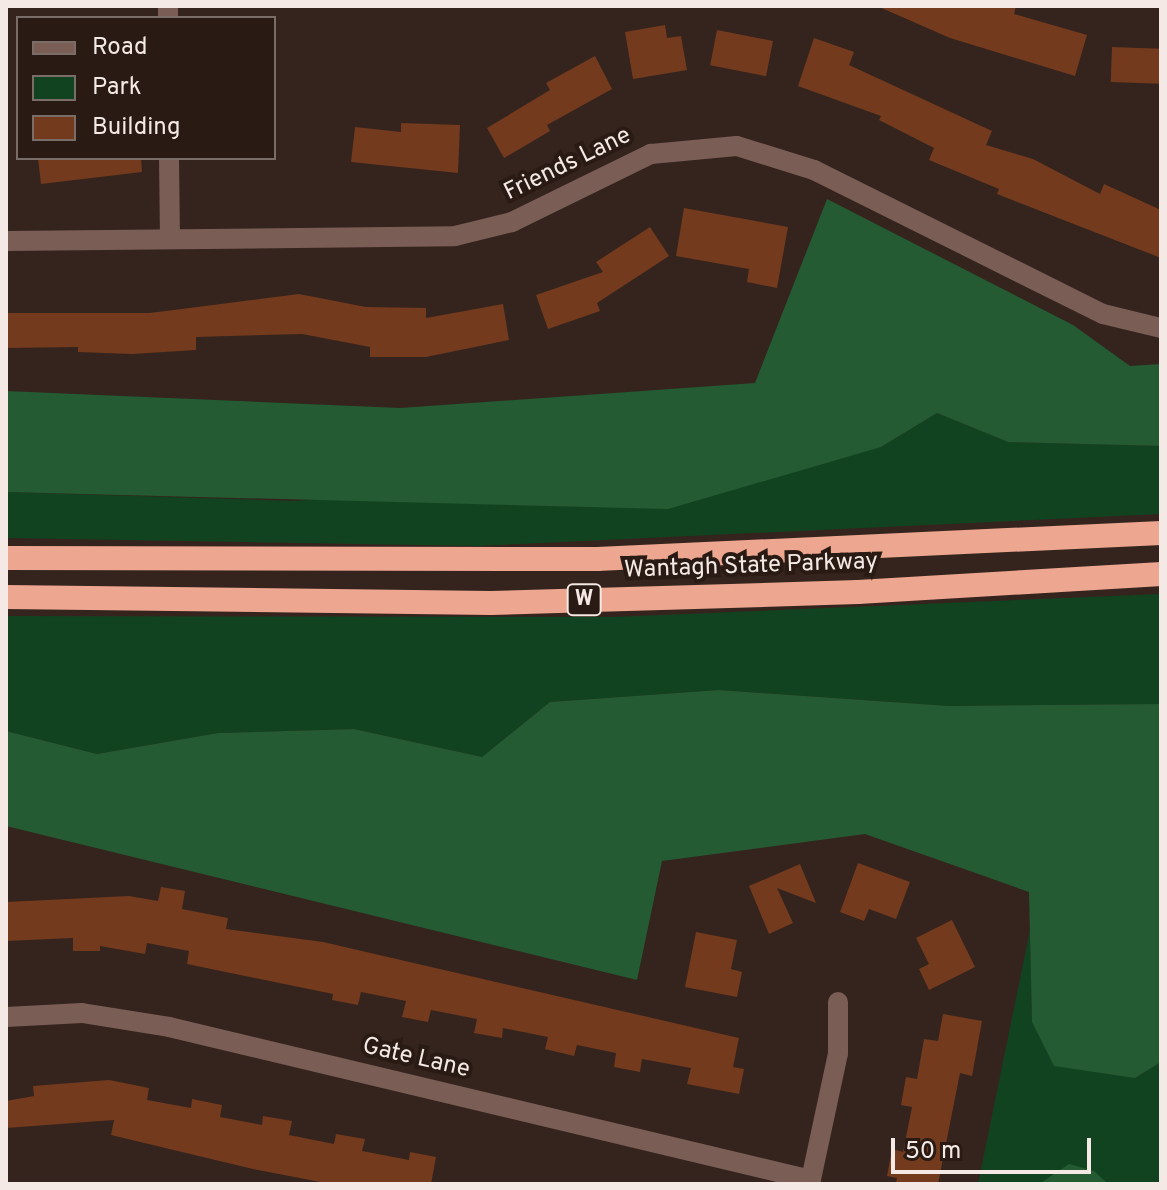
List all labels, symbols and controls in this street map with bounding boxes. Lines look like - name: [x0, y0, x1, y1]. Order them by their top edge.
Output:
- legend: [16, 16, 276, 160]
- text: Road: [92, 33, 148, 63]
- text: Park: [92, 73, 142, 103]
- text: Building: [92, 113, 181, 143]
- street label: Friends Lane: [500, 122, 636, 208]
- street label: Wantagh State Parkway: [624, 548, 878, 586]
- road number: W: [566, 582, 602, 618]
- street label: Gate Lane: [360, 1033, 472, 1085]
- scale bar: [895, 1122, 1095, 1172]
- text: 50 m: [905, 1137, 961, 1167]

